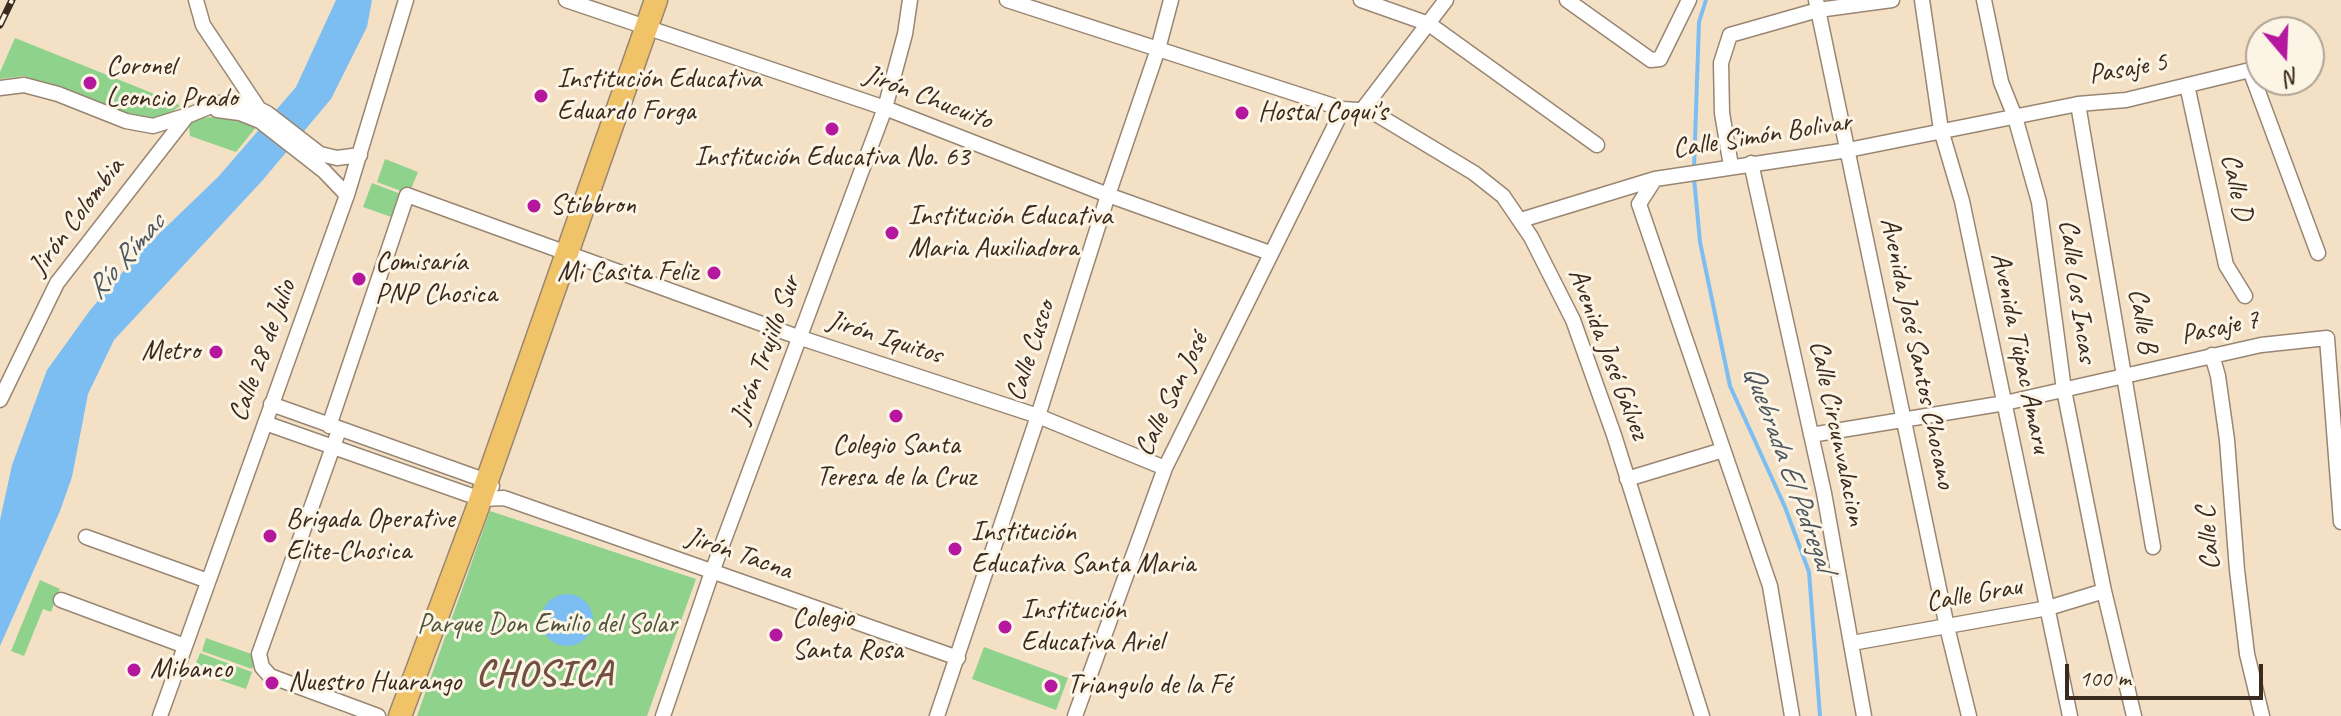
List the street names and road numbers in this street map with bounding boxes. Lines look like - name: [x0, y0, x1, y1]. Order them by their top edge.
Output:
- street label: Pasaje 5: [2086, 46, 2170, 92]
- street label: Jirón Chucuito: [859, 58, 997, 138]
- street label: Calle Simón Bolivar: [1670, 105, 1854, 167]
- street label: Calle D: [2213, 151, 2259, 223]
- street label: Jirón Colombia: [22, 152, 132, 282]
- street label: Avenida José Santos Chocano: [1872, 214, 1962, 492]
- street label: Calle Los Incas: [2050, 217, 2104, 365]
- street label: Avenida Túpac Amaru: [1982, 250, 2058, 456]
- street label: Avenida José Gálvez: [1560, 264, 1656, 444]
- street label: Jirón Trujillo Sur: [724, 271, 808, 429]
- street label: Calle 28 de Julio: [222, 276, 304, 426]
- street label: Calle B: [2120, 286, 2164, 356]
- street label: Calle Cusco: [999, 297, 1063, 405]
- street label: Pasaje 7: [2178, 303, 2262, 353]
- street label: Jirón Iquitos: [823, 304, 947, 372]
- street label: Calle San José: [1128, 328, 1216, 462]
- street label: Calle Circunvalacion: [1801, 338, 1873, 528]
- street label: Calle C: [2189, 505, 2229, 571]
- street label: Jirón Tacna: [682, 520, 796, 588]
- street label: Calle Grau: [1923, 570, 2025, 620]

